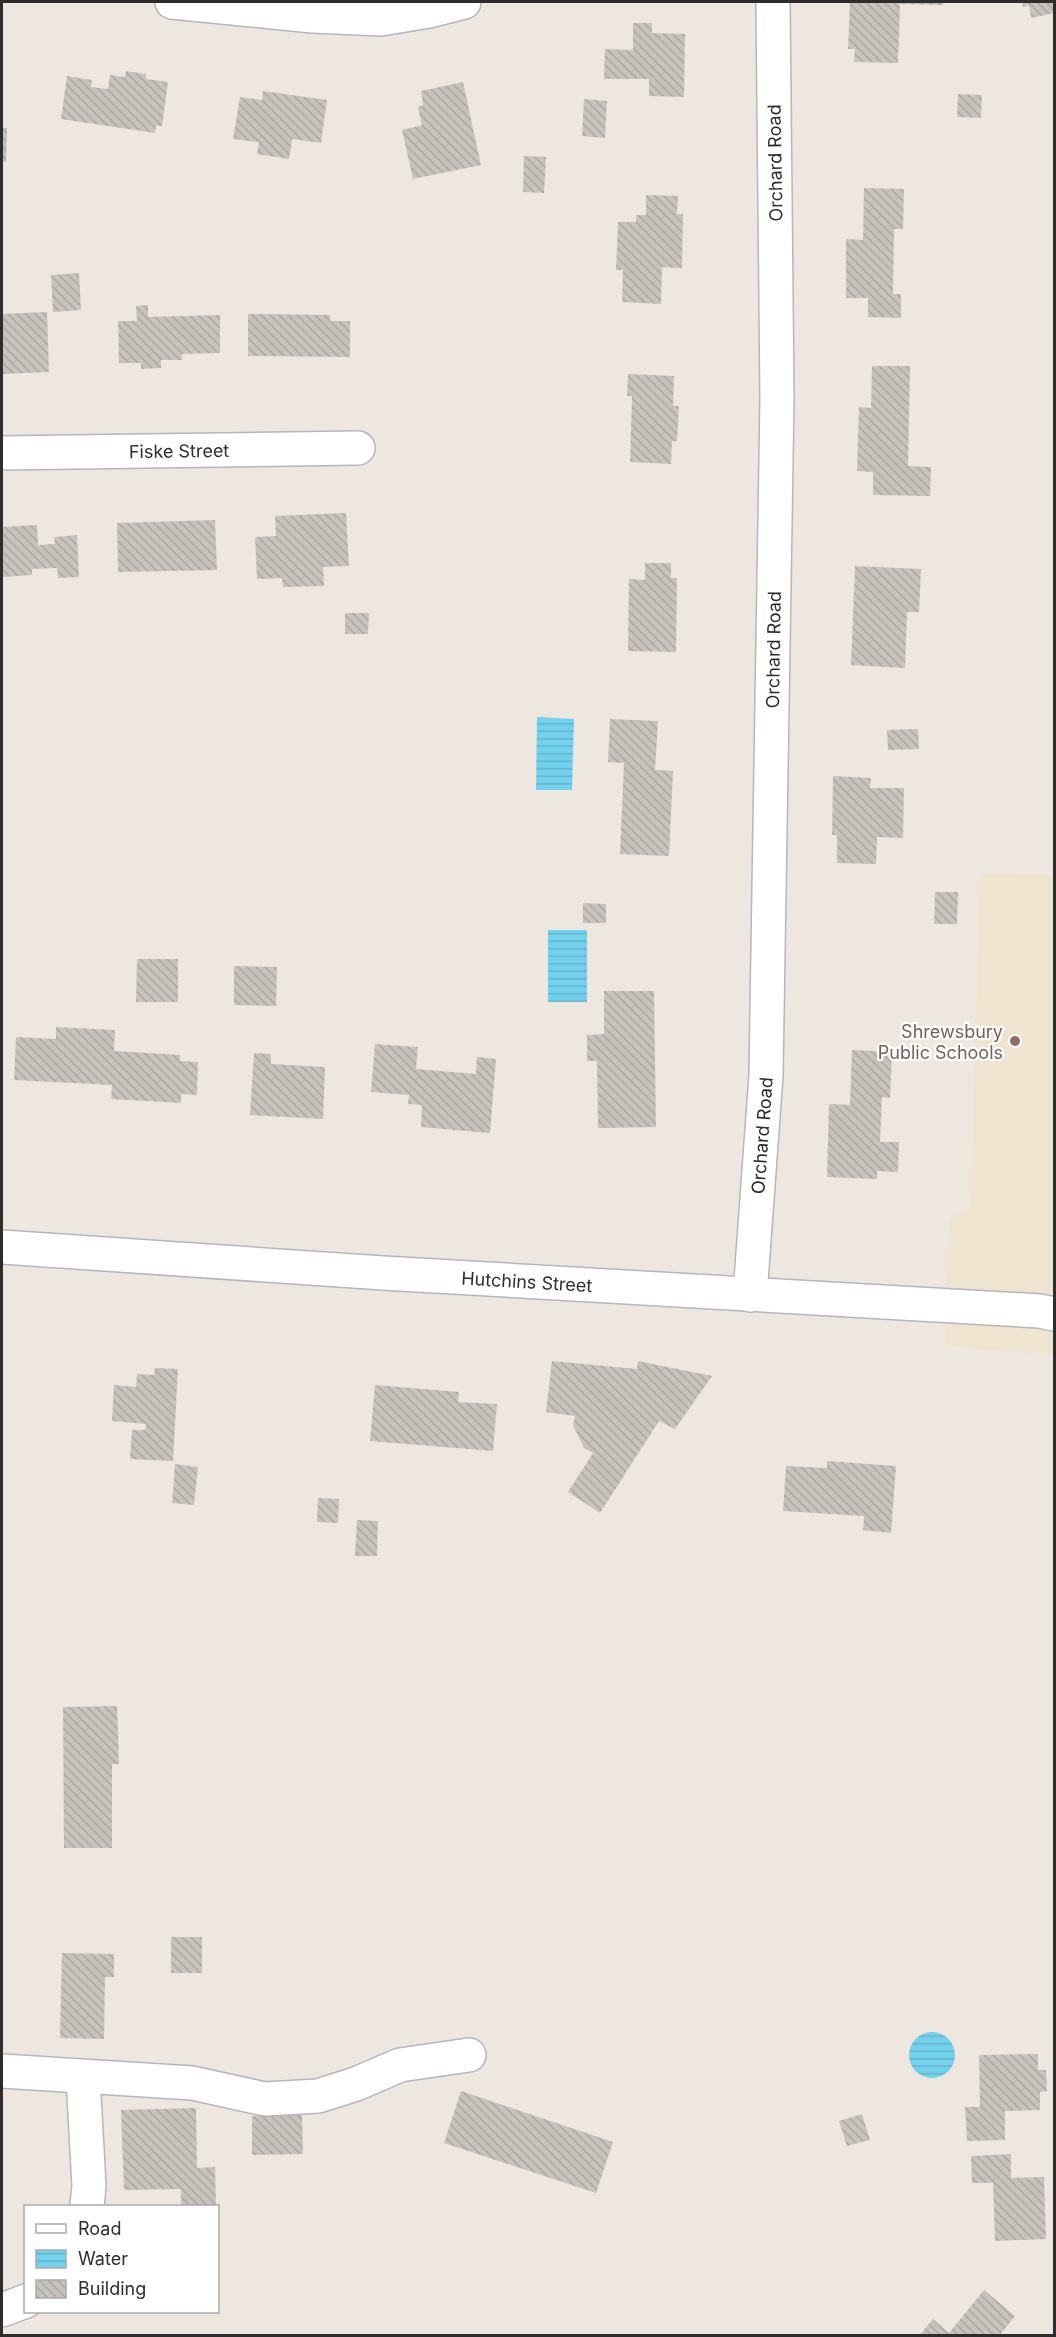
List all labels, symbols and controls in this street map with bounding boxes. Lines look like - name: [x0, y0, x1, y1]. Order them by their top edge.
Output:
- street label: Orchard Road: [763, 104, 787, 222]
- street label: Fiske Street: [129, 439, 229, 462]
- street label: Orchard Road: [761, 591, 784, 708]
- place label: Shrewsbury Public Schools: [878, 1021, 1003, 1063]
- marker: Shrewsbury Public Schools: [1008, 1034, 1022, 1048]
- street label: Orchard Road: [747, 1076, 776, 1195]
- street label: Hutchins Street: [461, 1267, 593, 1296]
- legend: [24, 2205, 219, 2313]
- text: Road: [78, 2218, 121, 2239]
- text: Water: [78, 2248, 128, 2269]
- text: Building: [78, 2278, 146, 2299]

